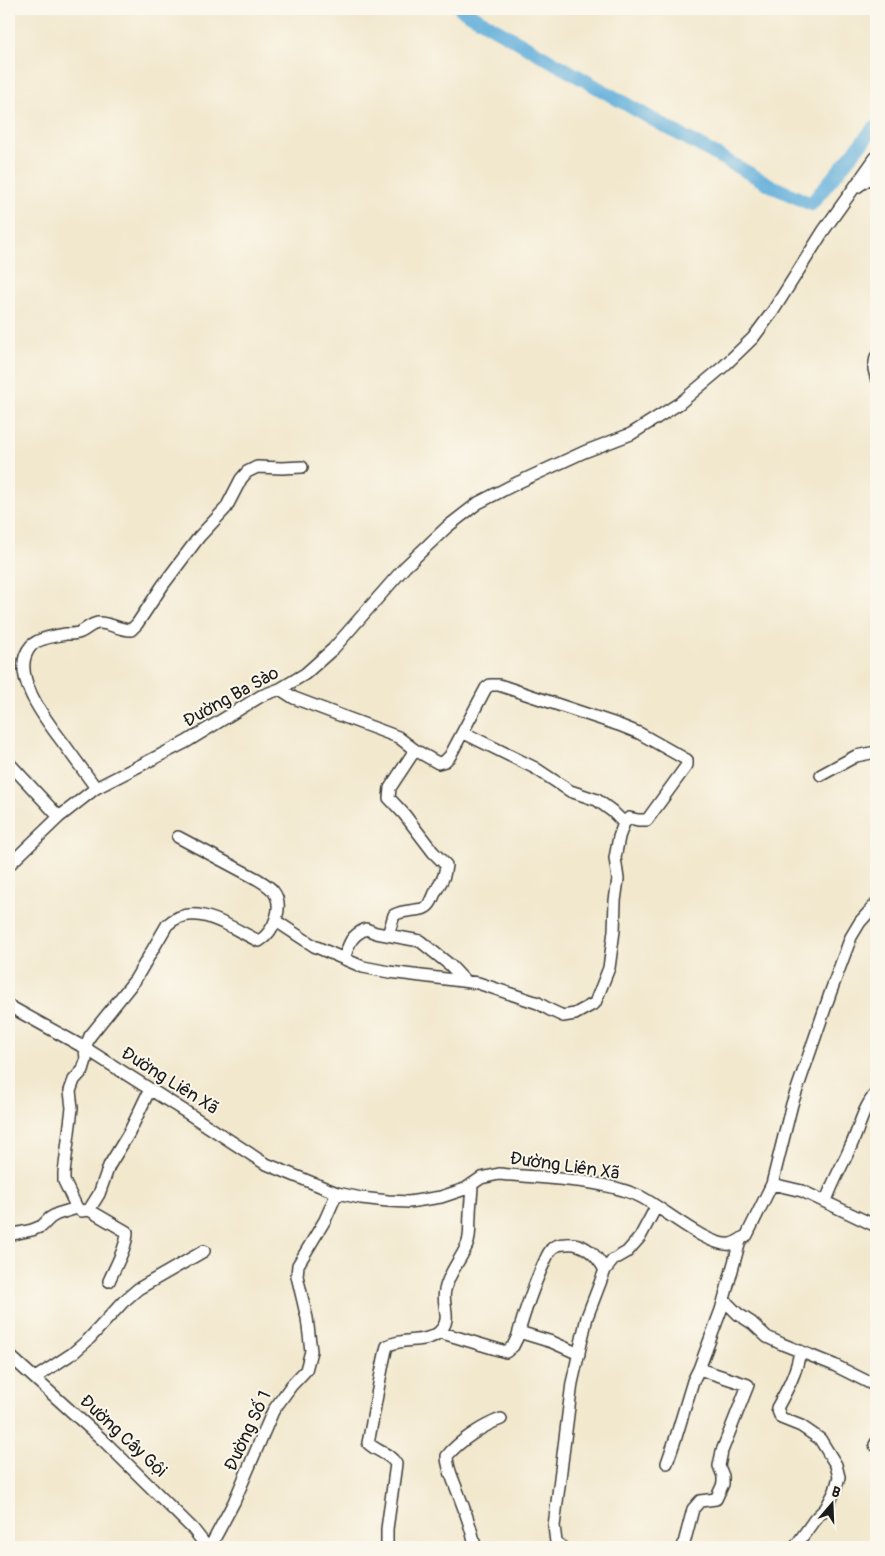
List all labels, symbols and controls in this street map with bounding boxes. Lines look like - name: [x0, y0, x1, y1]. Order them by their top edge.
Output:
- street label: Đường Ba Sào: [179, 661, 283, 733]
- street label: Đường Liên Xã: [117, 1042, 223, 1120]
- street label: Đường Liên Xã: [508, 1147, 622, 1185]
- street label: Đường Số 1: [219, 1387, 277, 1475]
- street label: Đường Cây Gội: [75, 1390, 171, 1482]
- north arrow: [808, 1478, 858, 1528]
- text: B: [830, 1483, 843, 1502]

